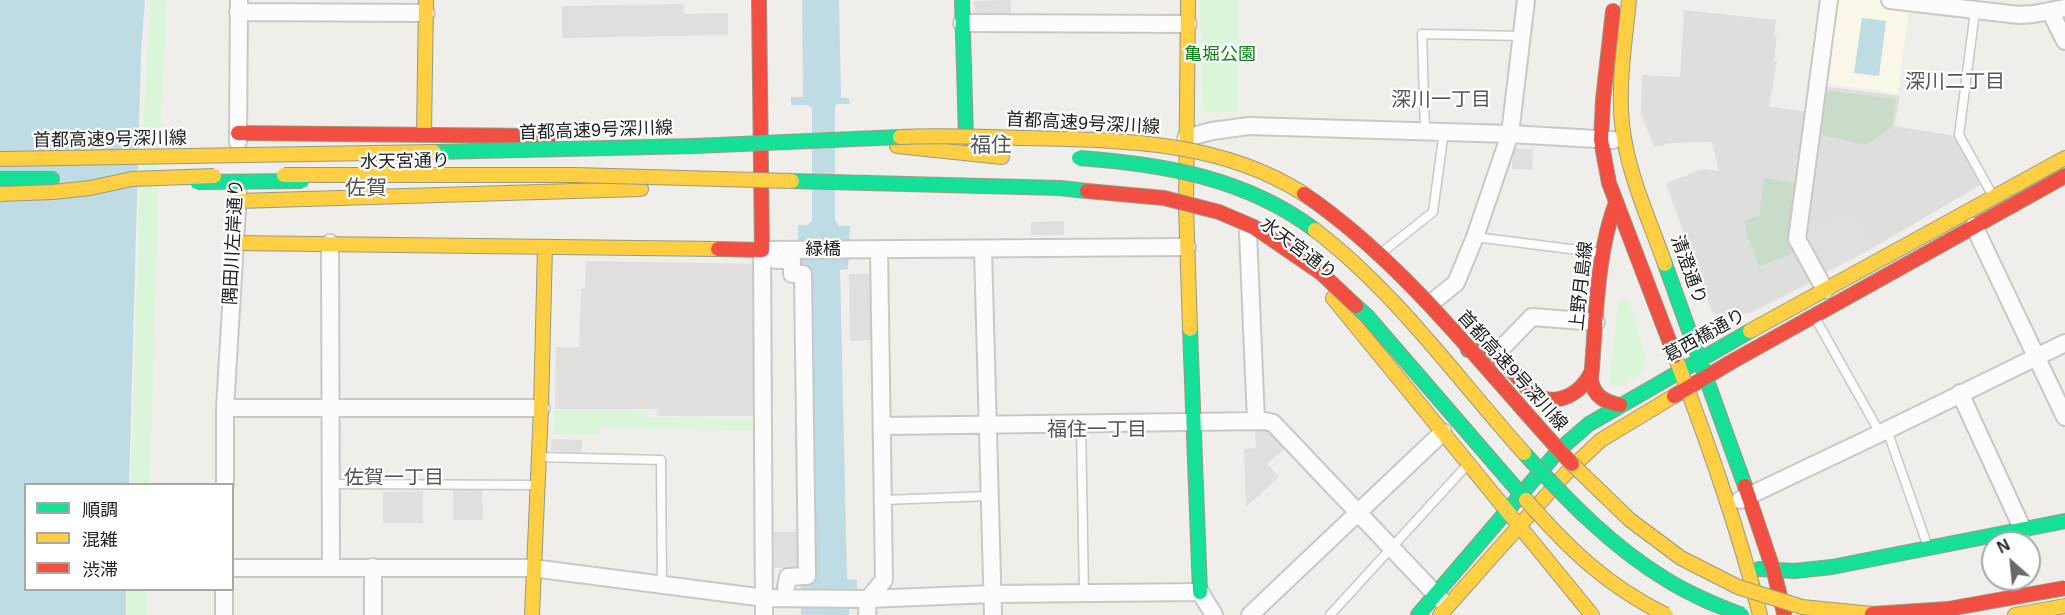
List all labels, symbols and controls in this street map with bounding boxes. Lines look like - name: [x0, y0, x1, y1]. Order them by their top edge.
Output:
- park label: 亀堀公園: [1184, 44, 1256, 66]
- district label: 深川二丁目: [1905, 70, 2005, 94]
- district label: 深川一丁目: [1391, 88, 1491, 112]
- street label: 首都高速9号深川線: [1006, 109, 1160, 139]
- street label: 首都高速9号深川線: [519, 118, 673, 144]
- street label: 首都高速9号深川線: [33, 128, 187, 152]
- district label: 福住: [970, 133, 1012, 159]
- street label: 水天宮通り: [360, 150, 450, 174]
- district label: 佐賀: [345, 176, 387, 202]
- street label: 隅田川左岸通り: [220, 179, 248, 305]
- street label: 水天宮通り: [1256, 213, 1340, 285]
- street label: 清澄通り: [1666, 232, 1710, 308]
- street label: 緑橋: [805, 239, 841, 261]
- street label: 上野月島線: [1567, 240, 1597, 332]
- street label: 葛西橋通り: [1660, 305, 1750, 367]
- street label: 首都高速9号深川線: [1452, 307, 1572, 435]
- district label: 福住一丁目: [1047, 418, 1147, 442]
- district label: 佐賀一丁目: [344, 466, 444, 490]
- legend: [24, 483, 234, 591]
- text: 順調: [82, 500, 118, 520]
- text: 混雑: [82, 530, 118, 550]
- north arrow: [1981, 531, 2041, 591]
- text: N: [1994, 536, 2013, 556]
- text: 渋滞: [82, 560, 118, 580]

